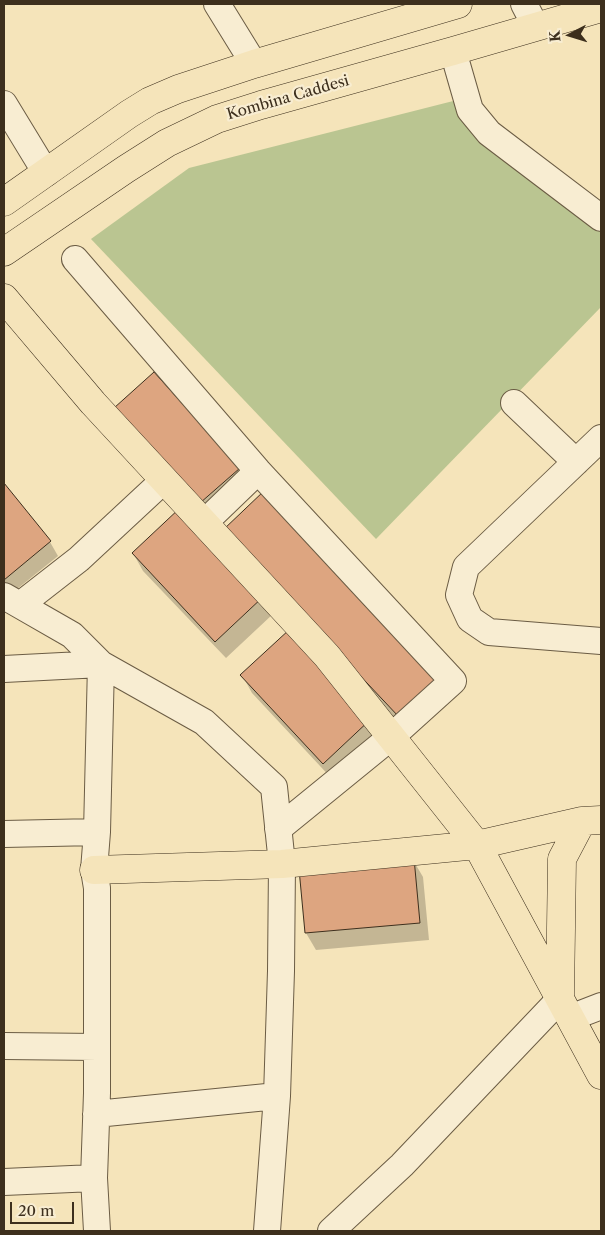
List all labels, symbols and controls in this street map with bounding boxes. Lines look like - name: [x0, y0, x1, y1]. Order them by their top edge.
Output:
- north arrow: [545, 10, 595, 60]
- text: K: [546, 30, 565, 43]
- street label: Kombina Caddesi: [225, 72, 351, 124]
- scale bar: [12, 1192, 76, 1224]
- text: 20 m: [18, 1201, 54, 1220]

